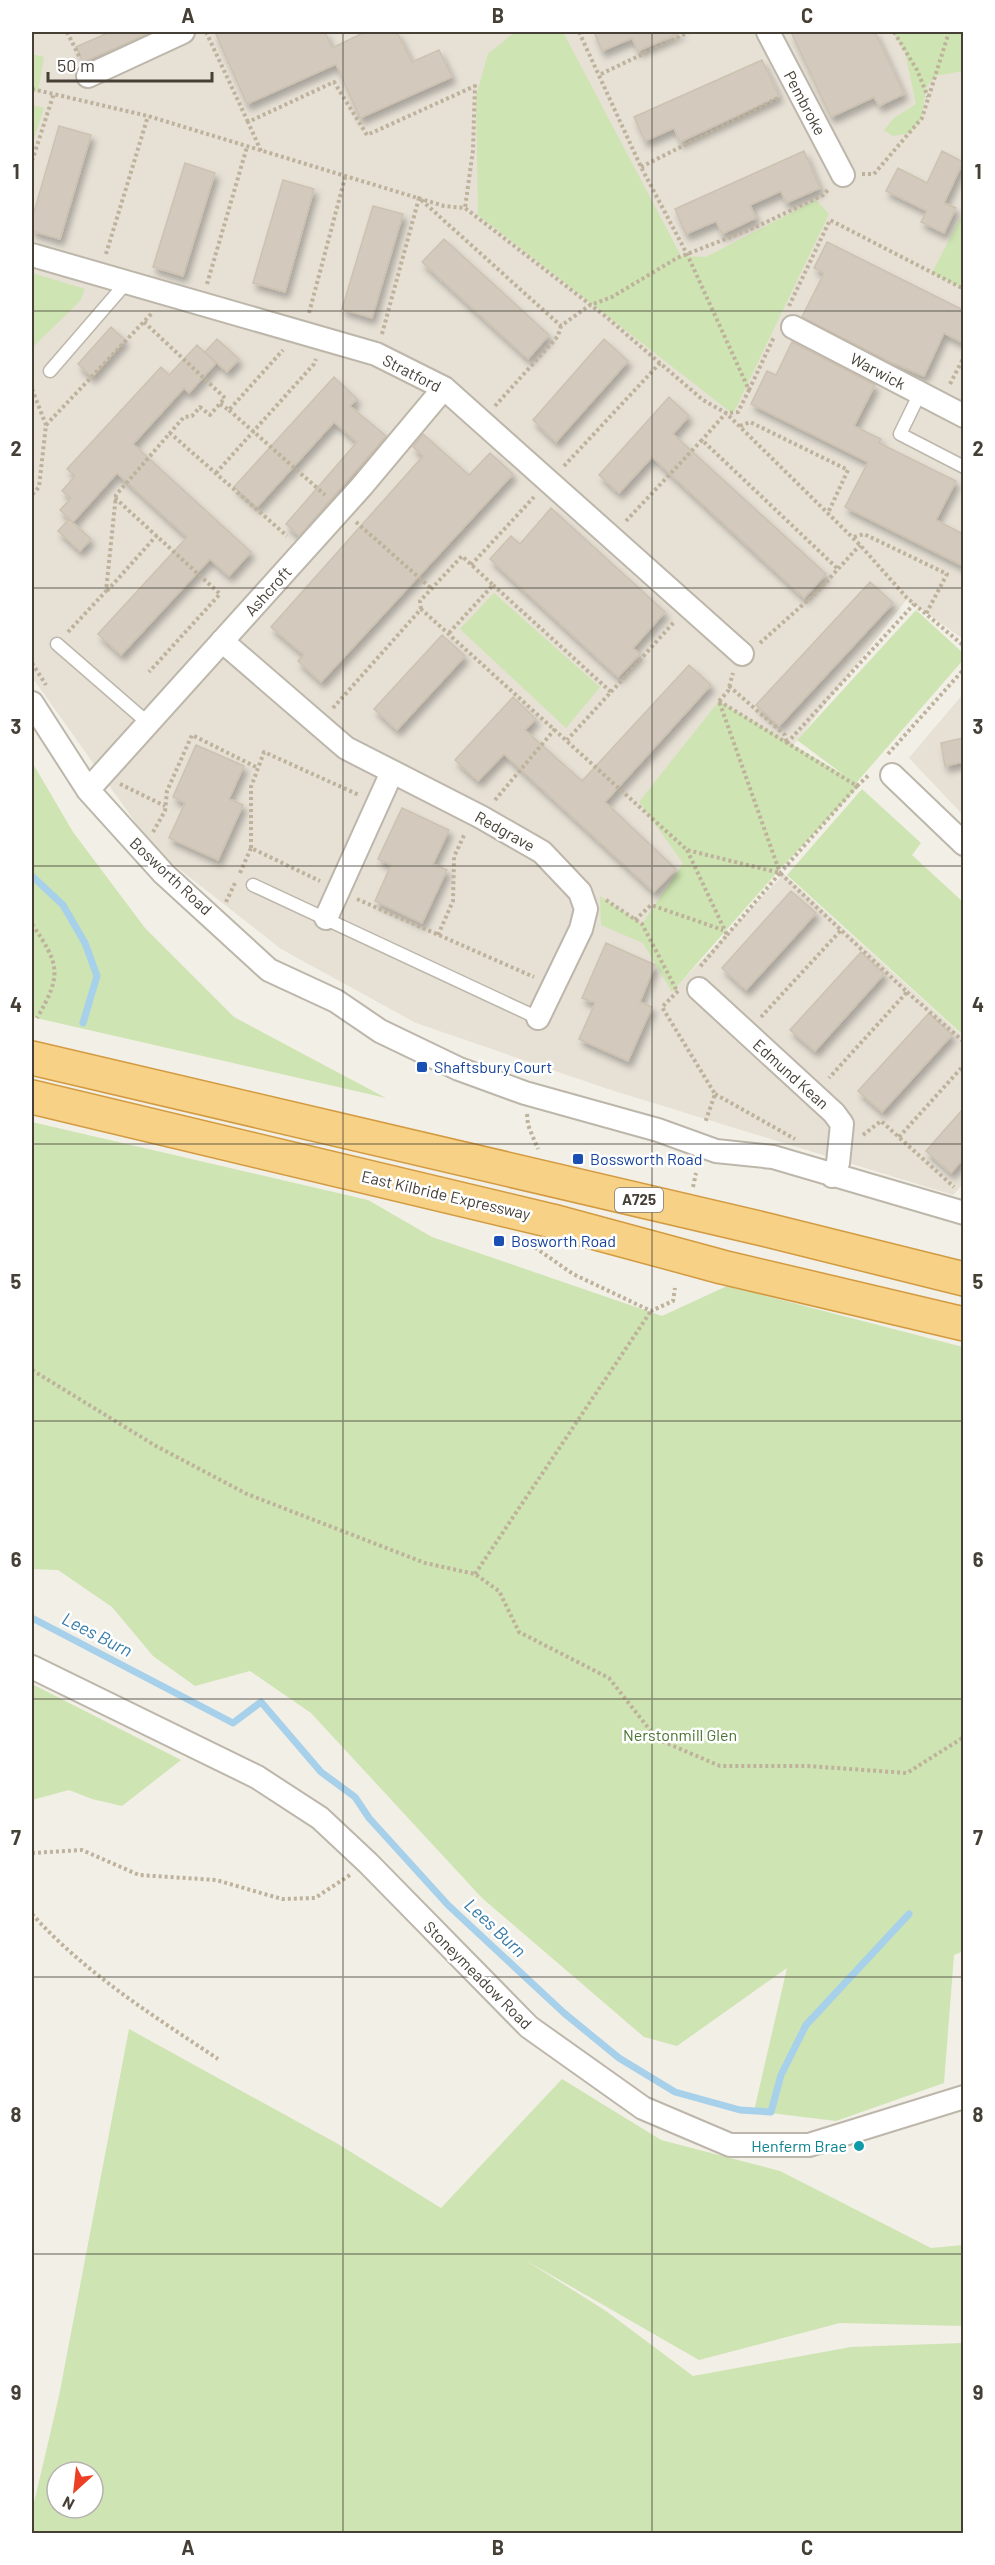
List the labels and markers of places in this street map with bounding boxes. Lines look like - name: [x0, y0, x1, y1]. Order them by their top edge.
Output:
- place label: Shaftsbury Court: [434, 1057, 552, 1076]
- marker: Shaftsbury Court: [415, 1060, 429, 1074]
- place label: Bossworth Road: [590, 1149, 702, 1168]
- marker: Bossworth Road: [571, 1152, 585, 1166]
- place label: Bosworth Road: [511, 1231, 616, 1250]
- marker: Bosworth Road: [492, 1234, 506, 1248]
- place label: Henferm Brae: [751, 2136, 847, 2155]
- marker: Henferm Brae: [852, 2139, 866, 2153]

